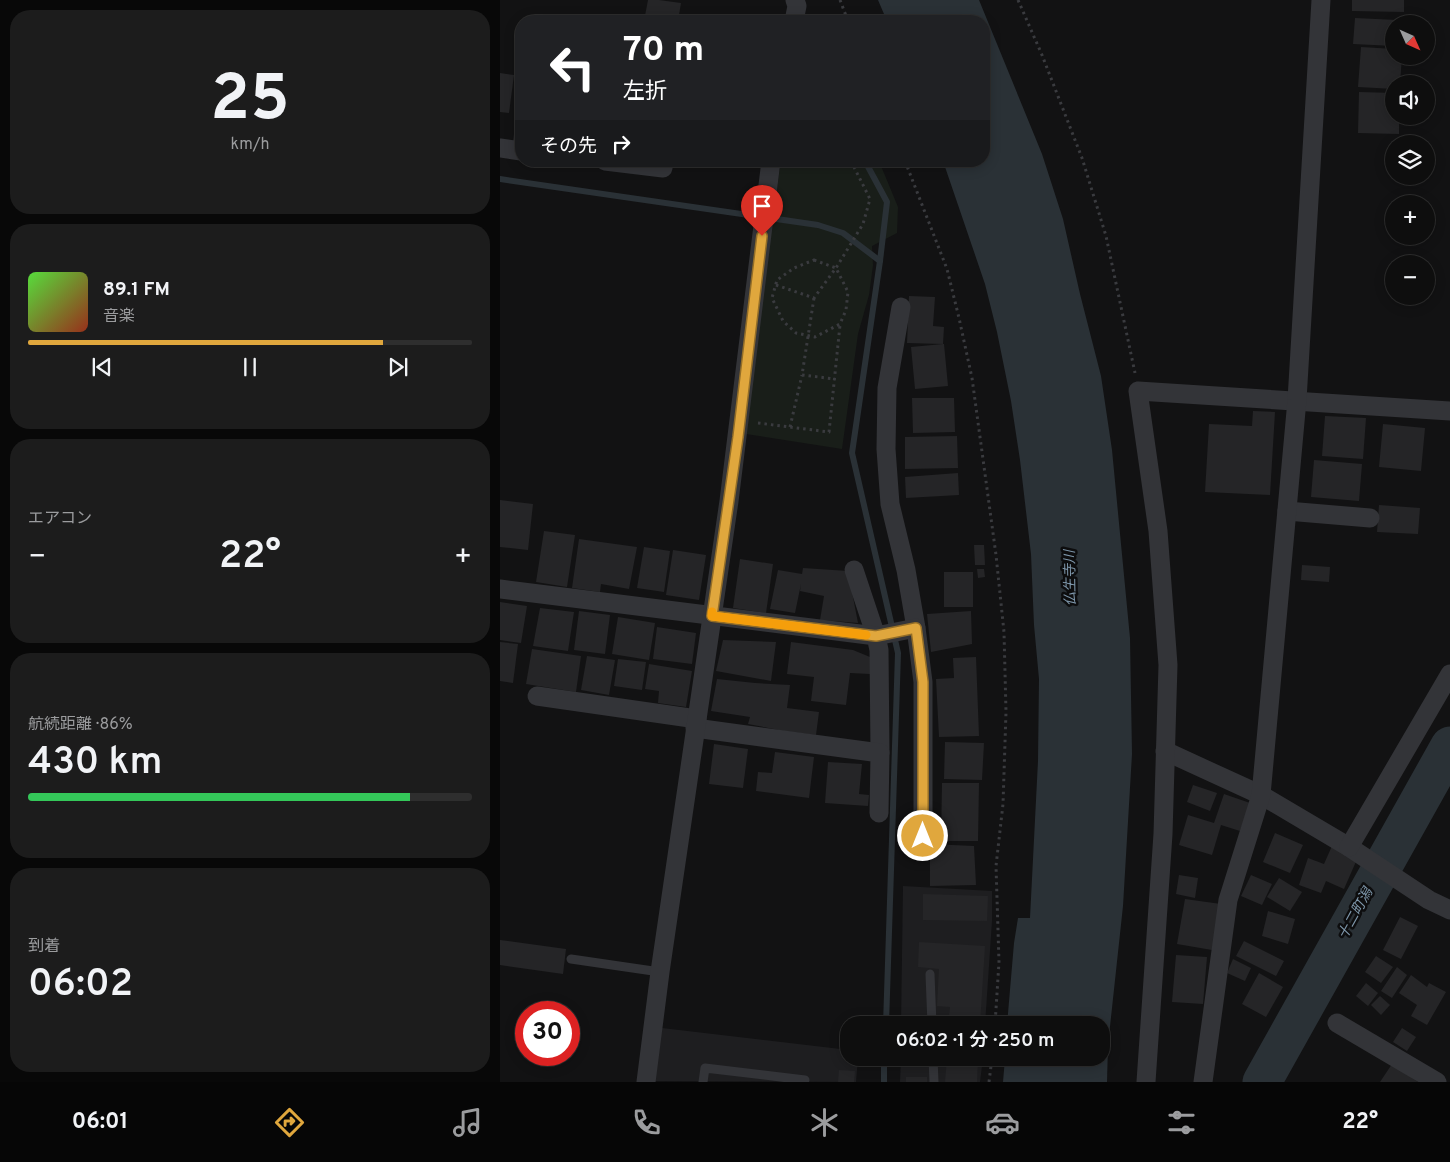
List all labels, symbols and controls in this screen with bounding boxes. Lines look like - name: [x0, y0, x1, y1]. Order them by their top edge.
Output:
- north arrow: [1385, 15, 1435, 65]
- map controls: [1385, 15, 1435, 305]
- text: 70 m: [623, 29, 704, 73]
- icon: left: [540, 35, 605, 100]
- text: 25: [210, 61, 290, 143]
- button: sound: [1385, 75, 1435, 125]
- text: 左折: [623, 79, 667, 106]
- icon: right: [607, 130, 635, 158]
- text: km/h: [231, 135, 269, 155]
- text: その先: [540, 135, 597, 159]
- button: layers: [1385, 135, 1435, 185]
- pin: [741, 185, 783, 236]
- icon: arrive: [748, 192, 776, 220]
- button: +: [1385, 195, 1435, 245]
- button: −: [1385, 255, 1435, 305]
- text: 89.1 FM: [103, 278, 170, 302]
- text: 音楽: [103, 307, 135, 327]
- icon: previous: [88, 353, 116, 381]
- icon: pause: [236, 353, 264, 381]
- icon: next: [384, 353, 412, 381]
- text: エアコン: [28, 509, 92, 529]
- text: 22°: [219, 533, 281, 582]
- text: −: [28, 540, 46, 576]
- text: +: [454, 540, 472, 576]
- water label: 仏生寺川: [1062, 548, 1080, 606]
- text: 航続距離 · 86%: [28, 715, 133, 735]
- text: 430 km: [28, 739, 163, 788]
- position arrow: [896, 809, 948, 861]
- water label: 十二町潟: [1335, 884, 1378, 943]
- text: 到着: [28, 937, 60, 957]
- text: 06:02: [28, 961, 133, 1010]
- speed limit sign: 30: [515, 1001, 580, 1066]
- text: 06:02 · 1 分 · 250 m: [896, 1029, 1054, 1053]
- icon: directions: [272, 1105, 307, 1140]
- icon: music: [450, 1105, 485, 1140]
- icon: phone: [629, 1105, 664, 1140]
- icon: climate: [807, 1105, 842, 1140]
- icon: car: [985, 1105, 1020, 1140]
- icon: filters: [1164, 1105, 1199, 1140]
- text: 06:01: [72, 1109, 128, 1136]
- text: 22°: [1342, 1109, 1378, 1136]

